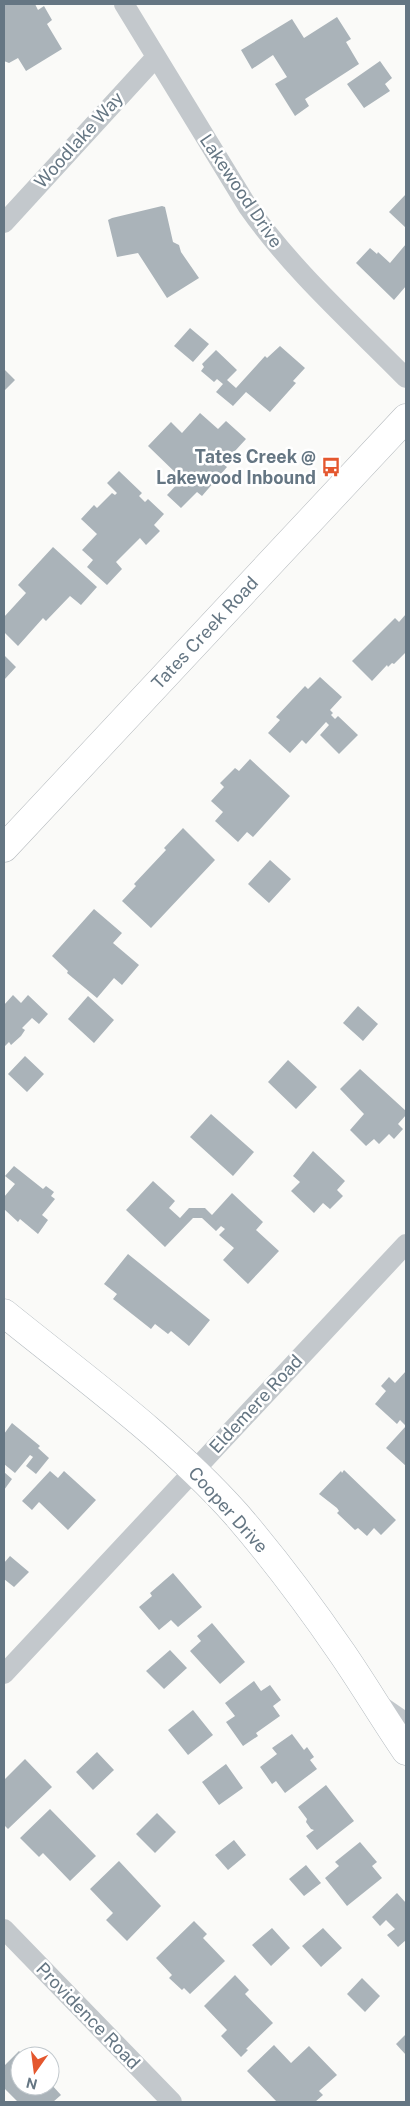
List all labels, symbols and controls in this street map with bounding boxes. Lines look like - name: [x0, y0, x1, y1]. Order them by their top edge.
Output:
- street label: Woodlake Way: [30, 87, 128, 192]
- street label: Lakewood Drive: [196, 130, 287, 251]
- place label: Tates Creek @ Lakewood Inbound: [156, 446, 316, 488]
- bus stop icon: Tates Creek @ Lakewood Inbound: [320, 456, 342, 478]
- street label: Tates Creek Road: [147, 572, 262, 693]
- street label: Eldemere Road: [205, 1350, 306, 1457]
- street label: Cooper Drive: [184, 1462, 272, 1557]
- street label: Providence Road: [32, 1958, 145, 2073]
- north arrow: [10, 2046, 60, 2096]
- text: N: [25, 2075, 39, 2093]

